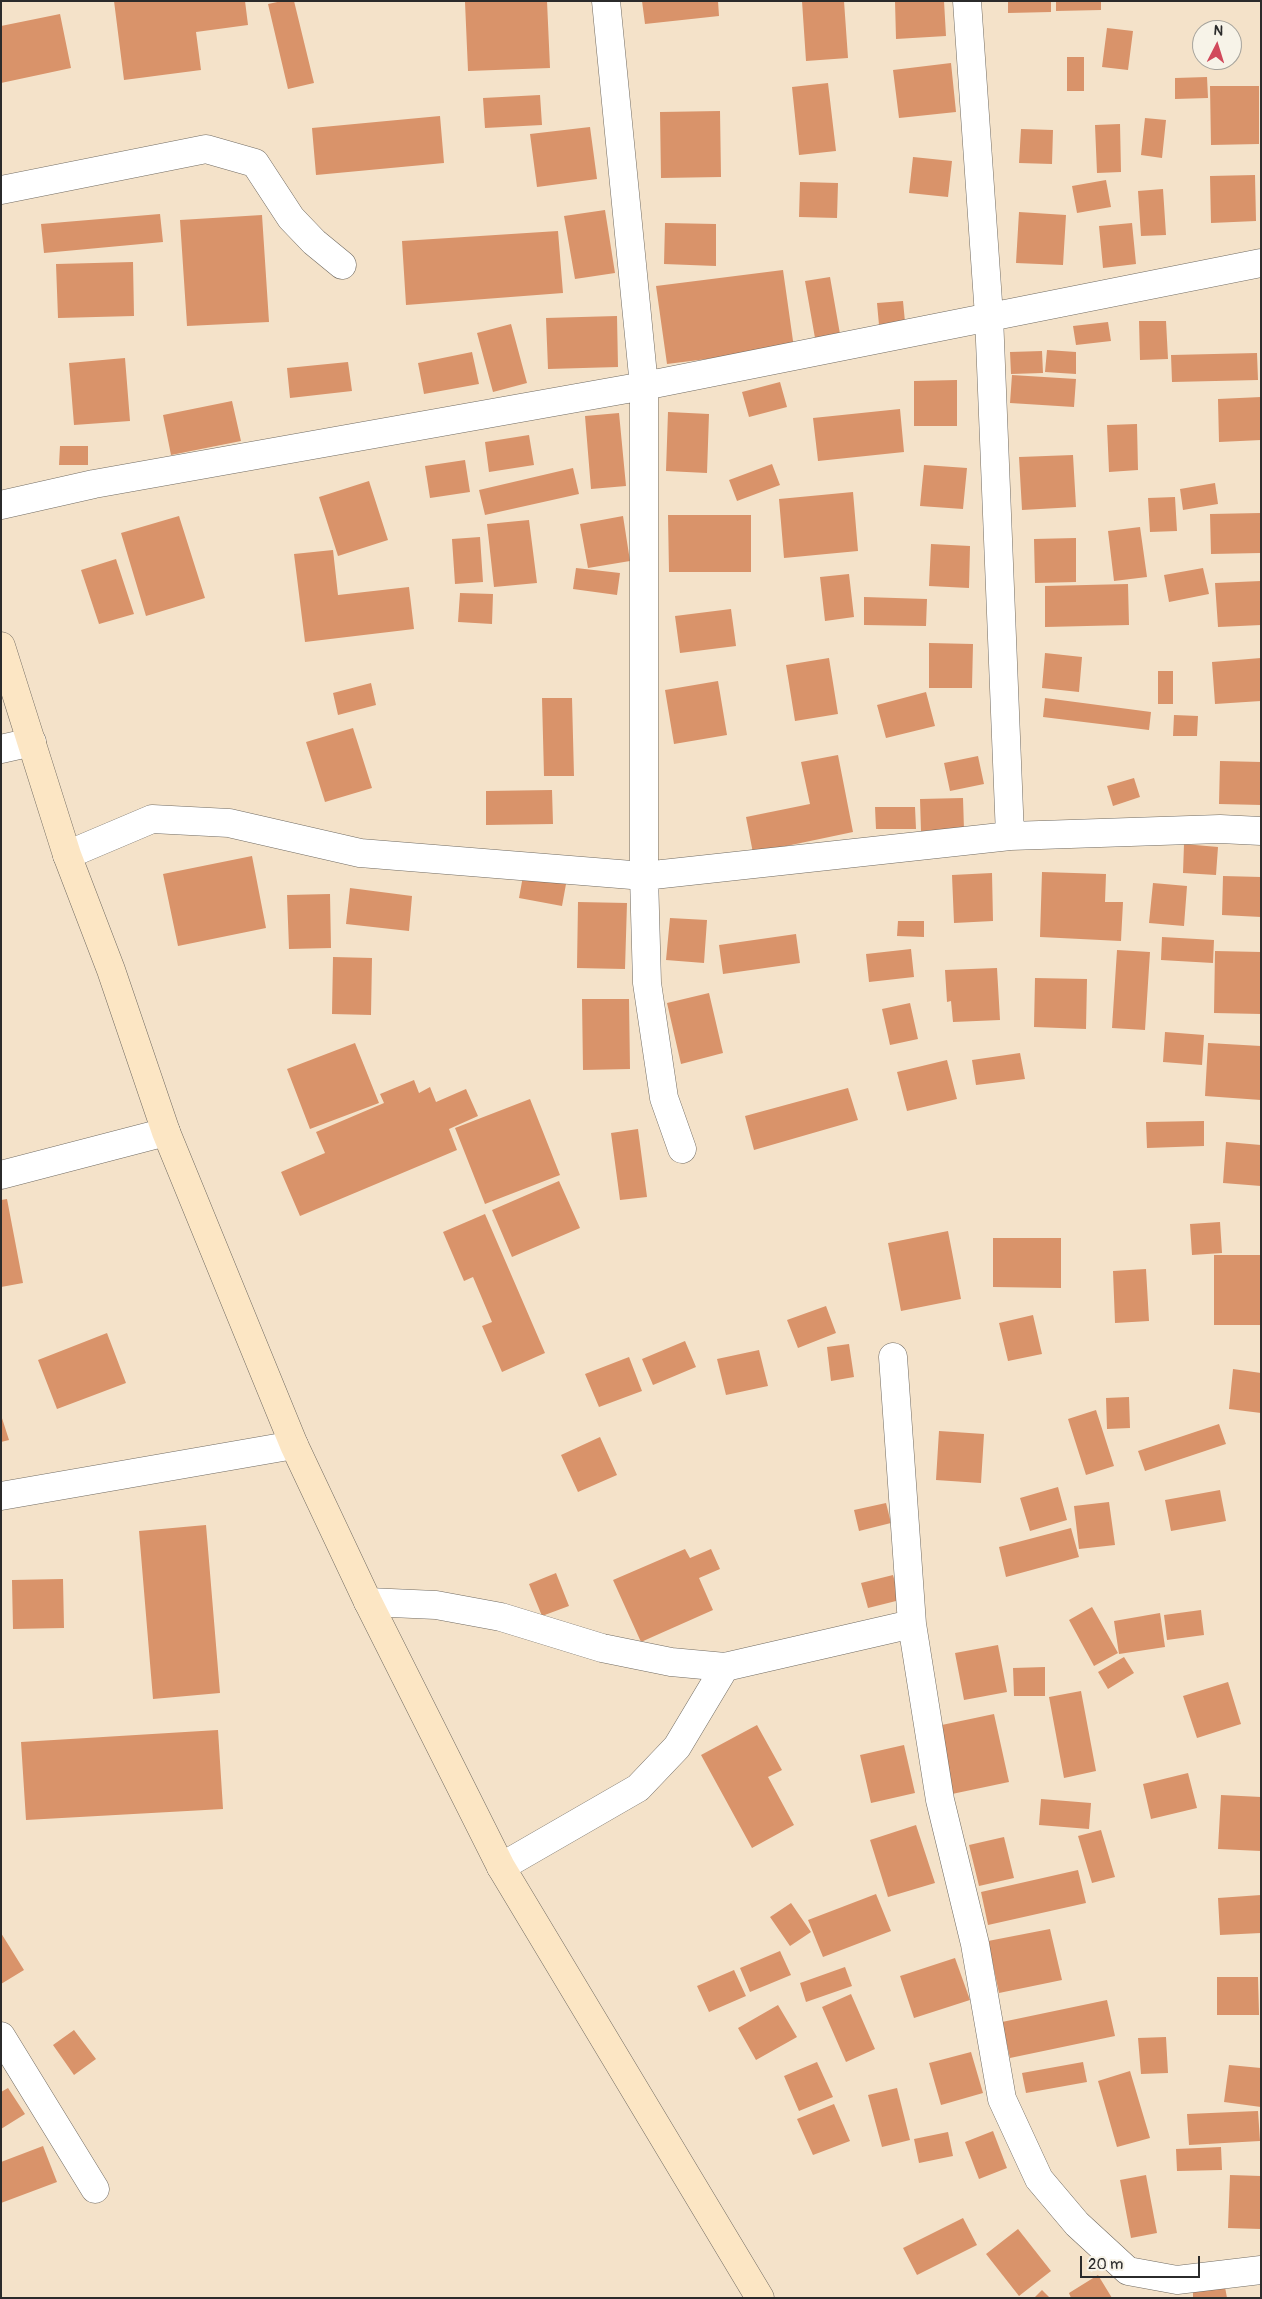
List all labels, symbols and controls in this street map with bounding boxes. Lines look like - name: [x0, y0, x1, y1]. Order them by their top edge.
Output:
- north arrow: [1192, 20, 1242, 70]
- text: N: [1213, 22, 1224, 39]
- scale bar: [1082, 2246, 1202, 2278]
- text: 20 m: [1088, 2255, 1123, 2274]

